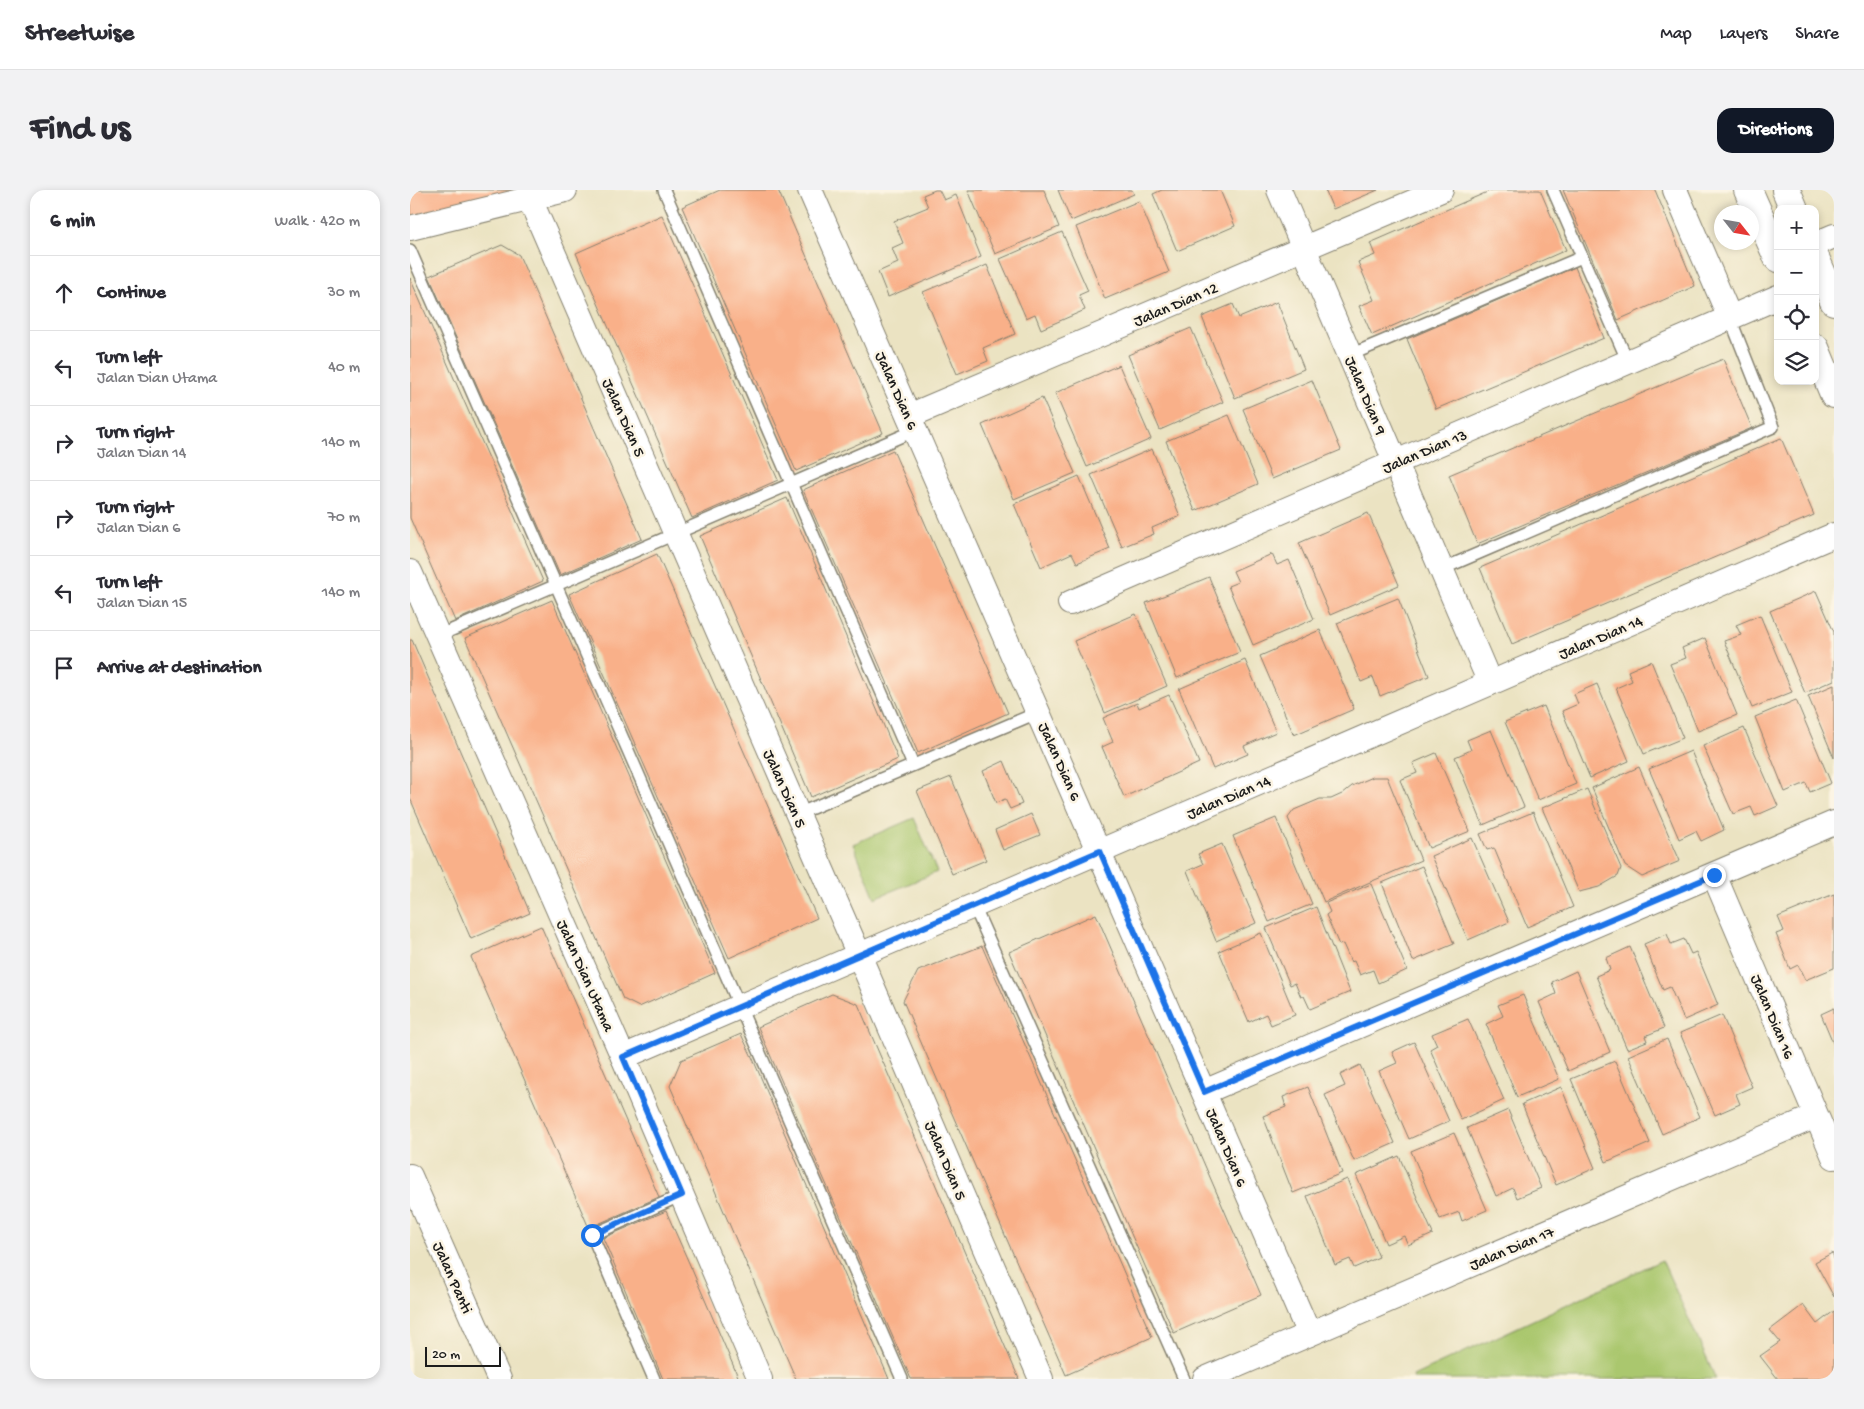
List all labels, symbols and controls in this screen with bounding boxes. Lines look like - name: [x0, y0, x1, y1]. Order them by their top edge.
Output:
- text: Streetwise: [25, 20, 134, 49]
- text: Map: [1660, 24, 1692, 45]
- text: Layers: [1720, 24, 1767, 45]
- text: Share: [1795, 24, 1839, 45]
- button: Directions: [1717, 108, 1834, 153]
- text: Find us: [30, 110, 130, 151]
- north arrow: [1714, 205, 1759, 250]
- map controls: [1774, 205, 1819, 385]
- button: +: [1774, 205, 1819, 250]
- text: 6 min: [50, 210, 95, 235]
- text: Walk · 420 m: [275, 213, 360, 232]
- button: −: [1774, 250, 1819, 295]
- icon: ahead: [50, 279, 78, 307]
- street label: Jalan Dian 12: [1131, 280, 1221, 332]
- text: Continue: [97, 282, 166, 305]
- text: 30 m: [327, 284, 360, 303]
- button: locate: [1774, 295, 1819, 340]
- button: layers: [1774, 340, 1819, 385]
- text: Turn left: [97, 347, 161, 370]
- street label: Jalan Dian 6: [869, 349, 921, 434]
- icon: left: [50, 354, 78, 382]
- street label: Jalan Dian 9: [1339, 354, 1389, 438]
- text: 40 m: [328, 359, 360, 378]
- text: Jalan Dian Utama: [97, 370, 217, 389]
- street label: Jalan Dian 5: [596, 376, 648, 461]
- text: Turn right: [97, 422, 173, 445]
- street label: Jalan Dian 13: [1380, 427, 1471, 480]
- icon: right: [50, 429, 78, 457]
- text: 140 m: [322, 434, 360, 453]
- text: Jalan Dian 14: [97, 445, 186, 464]
- text: Turn right: [97, 497, 173, 520]
- icon: right: [50, 504, 78, 532]
- text: 70 m: [327, 509, 360, 528]
- text: Jalan Dian 6: [97, 520, 180, 539]
- text: Turn left: [97, 572, 161, 595]
- icon: left: [50, 579, 78, 607]
- text: 140 m: [322, 584, 360, 603]
- text: Jalan Dian 15: [97, 595, 187, 614]
- street label: Jalan Dian 14: [1557, 613, 1647, 665]
- icon: arrive: [50, 654, 78, 682]
- text: Arrive at destination: [97, 657, 261, 680]
- street label: Jalan Dian 6: [1032, 720, 1084, 805]
- street label: Jalan Dian 5: [757, 747, 809, 832]
- street label: Jalan Dian 14: [1185, 773, 1275, 825]
- route end: [1703, 864, 1726, 887]
- street label: Jalan Dian Utama: [551, 918, 617, 1036]
- street label: Jalan Dian 16: [1744, 972, 1797, 1063]
- street label: Jalan Dian 6: [1200, 1106, 1250, 1191]
- street label: Jalan Dian 5: [919, 1119, 969, 1204]
- route start: [581, 1224, 604, 1247]
- street label: Jalan Dian 17: [1467, 1224, 1558, 1277]
- street label: Jalan Panti: [427, 1240, 475, 1317]
- scale bar: [425, 1344, 501, 1367]
- text: 20 m: [432, 1347, 460, 1364]

